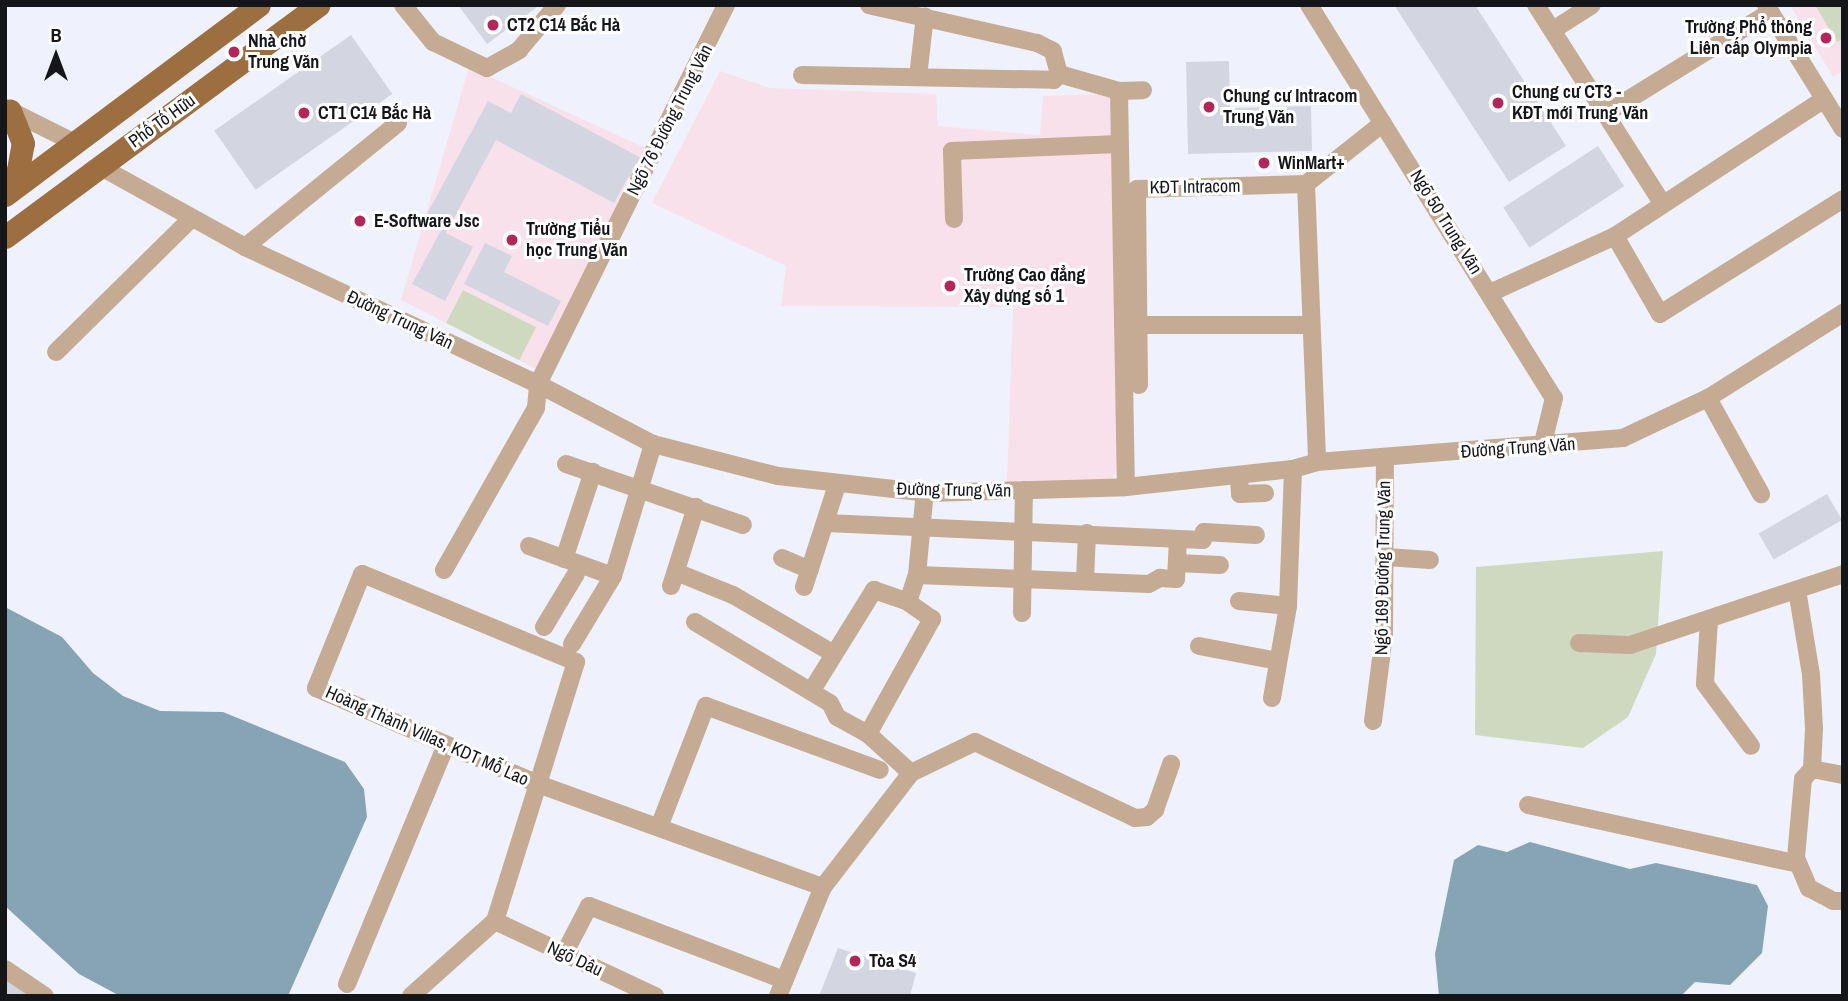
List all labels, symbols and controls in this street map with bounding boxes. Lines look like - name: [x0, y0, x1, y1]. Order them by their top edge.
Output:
- place label: CT2 C14 Bắc Hà: [507, 14, 620, 36]
- marker: CT2 C14 Bắc Hà: [485, 17, 501, 33]
- place label: Trường Phổ thông Liên cấp Olympia: [1685, 17, 1812, 60]
- north arrow: [21, 21, 91, 91]
- text: B: [50, 22, 62, 48]
- marker: Trường Phổ thông Liên cấp Olympia: [1818, 30, 1834, 46]
- place label: Nhà chờ Trung Văn: [248, 31, 319, 74]
- street label: Ngõ 76 Đường Trung Văn: [623, 41, 717, 199]
- marker: Nhà chờ Trung Văn: [226, 44, 242, 60]
- place label: Chung cư CT3 - KĐT mới Trung Văn: [1512, 82, 1648, 124]
- place label: Chung cư Intracom Trung Văn: [1223, 86, 1357, 128]
- street label: Phố Tố Hữu: [124, 90, 200, 152]
- marker: Chung cư CT3 - KĐT mới Trung Văn: [1490, 95, 1506, 111]
- marker: Chung cư Intracom Trung Văn: [1201, 99, 1217, 115]
- place label: CT1 C14 Bắc Hà: [318, 102, 431, 124]
- marker: CT1 C14 Bắc Hà: [296, 105, 312, 121]
- place label: WinMart+: [1278, 152, 1345, 174]
- marker: WinMart+: [1256, 155, 1272, 171]
- street label: Ngõ 50 Trung Văn: [1405, 166, 1487, 278]
- street label: KĐT Intracom: [1149, 175, 1241, 199]
- place label: E-Software Jsc: [374, 210, 480, 232]
- marker: E-Software Jsc: [352, 213, 368, 229]
- place label: Trường Tiểu học Trung Văn: [526, 219, 628, 262]
- marker: Trường Tiểu học Trung Văn: [504, 232, 520, 248]
- place label: Trường Cao đẳng Xây dựng số 1: [964, 265, 1085, 308]
- marker: Trường Cao đẳng Xây dựng số 1: [942, 278, 958, 294]
- street label: Đường Trung Văn: [343, 286, 457, 354]
- street label: Đường Trung Văn: [1460, 433, 1576, 463]
- street label: Đường Trung Văn: [896, 478, 1012, 502]
- street label: Ngõ 169 Đường Trung Văn: [1371, 480, 1395, 656]
- street label: Hoàng Thành Villas, KDT Mỗ Lao: [322, 681, 532, 791]
- street label: Ngõ Dâu: [544, 937, 606, 981]
- place label: Tòa S4: [869, 950, 916, 972]
- marker: Tòa S4: [847, 953, 863, 969]

